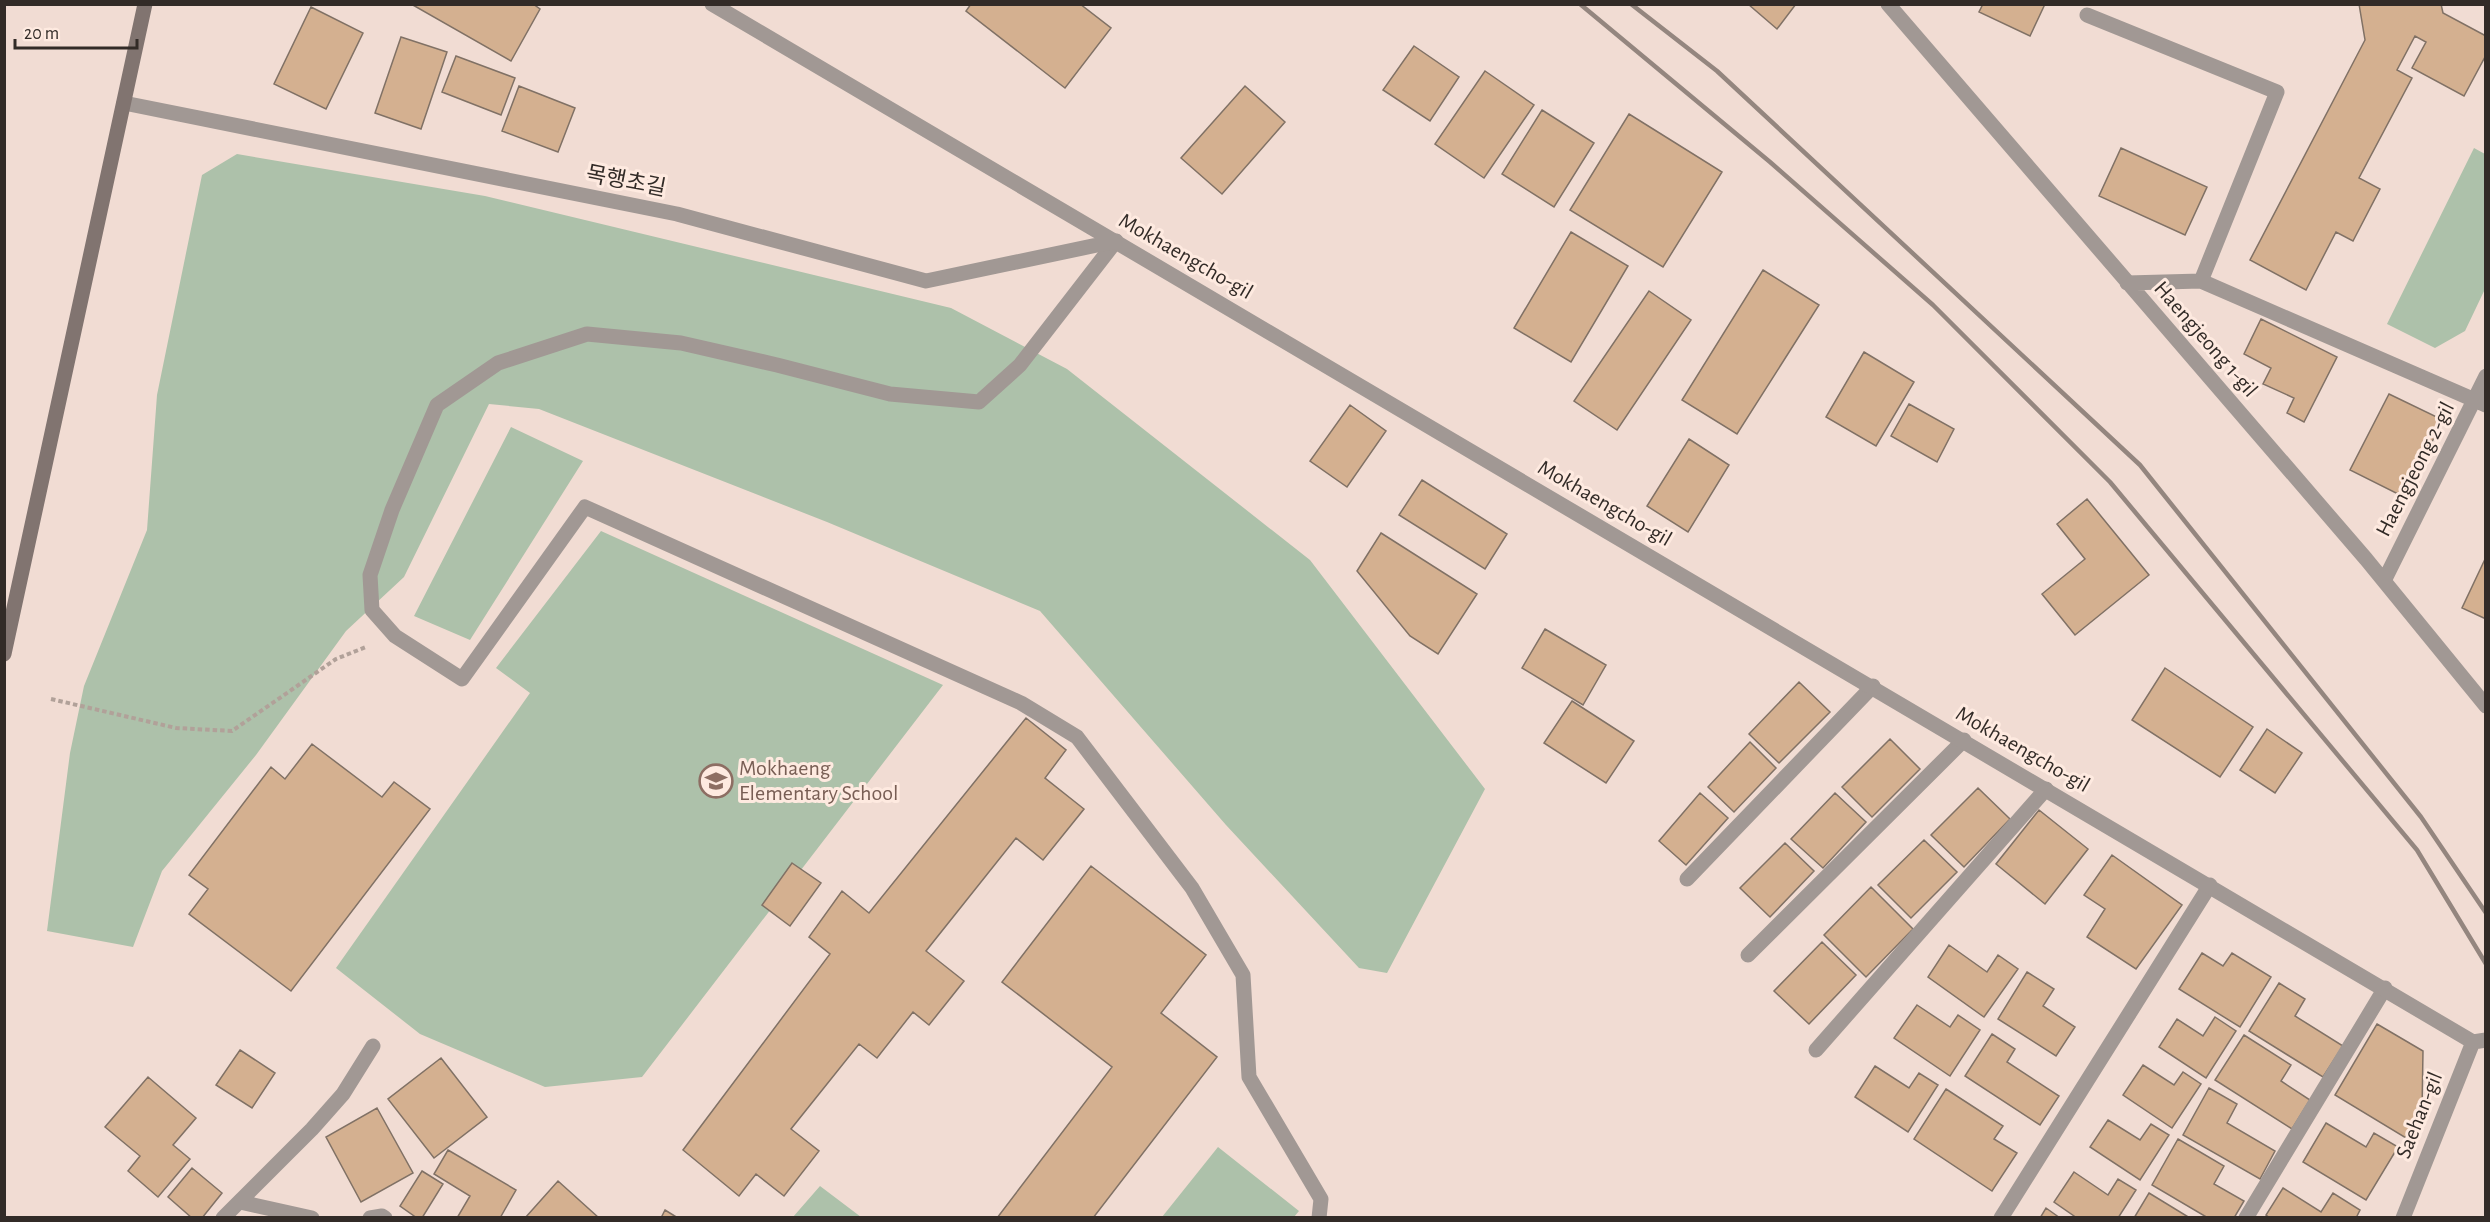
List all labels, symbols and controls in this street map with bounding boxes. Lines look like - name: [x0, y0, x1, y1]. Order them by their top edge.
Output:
- scale bar: [15, 12, 136, 50]
- text: 20 m: [24, 25, 59, 43]
- street label: 목행초길: [584, 161, 668, 200]
- street label: Mokhaengcho-gil: [1115, 209, 1257, 303]
- street label: Haengjeong 1-gil: [2150, 277, 2262, 401]
- street label: Haengjeong 2-gil: [2372, 398, 2458, 540]
- street label: Mokhaengcho-gil: [1534, 456, 1676, 550]
- street label: Mokhaengcho-gil: [1952, 702, 2094, 796]
- place label: Mokhaeng Elementary School: [739, 757, 899, 804]
- school or university icon: Mokhaeng Elementary School: [698, 763, 734, 799]
- street label: Saehan-gil: [2392, 1069, 2446, 1161]

